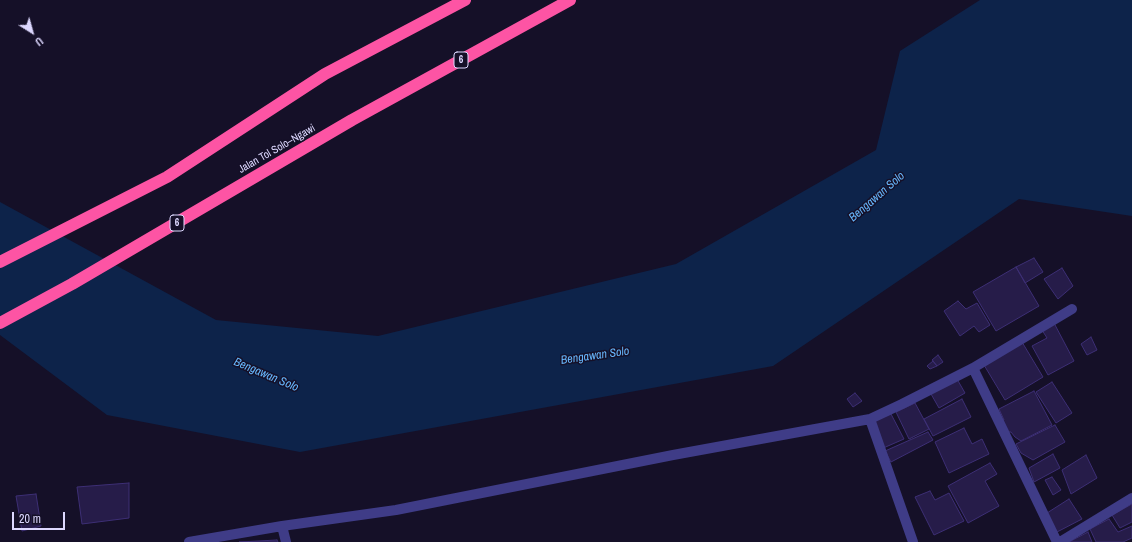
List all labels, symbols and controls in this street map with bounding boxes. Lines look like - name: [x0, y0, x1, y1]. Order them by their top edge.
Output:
- north arrow: [12, 12, 52, 52]
- text: U: [32, 34, 46, 49]
- road number: 6: [454, 52, 468, 68]
- street label: Jalan Tol Solo–Ngawi: [236, 122, 318, 176]
- water label: Bengawan Solo: [846, 169, 908, 225]
- road number: 6: [170, 215, 184, 231]
- water label: Bengawan Solo: [560, 344, 630, 368]
- water label: Bengawan Solo: [231, 355, 301, 395]
- scale bar: [14, 504, 67, 530]
- text: 20 m: [19, 511, 41, 527]

